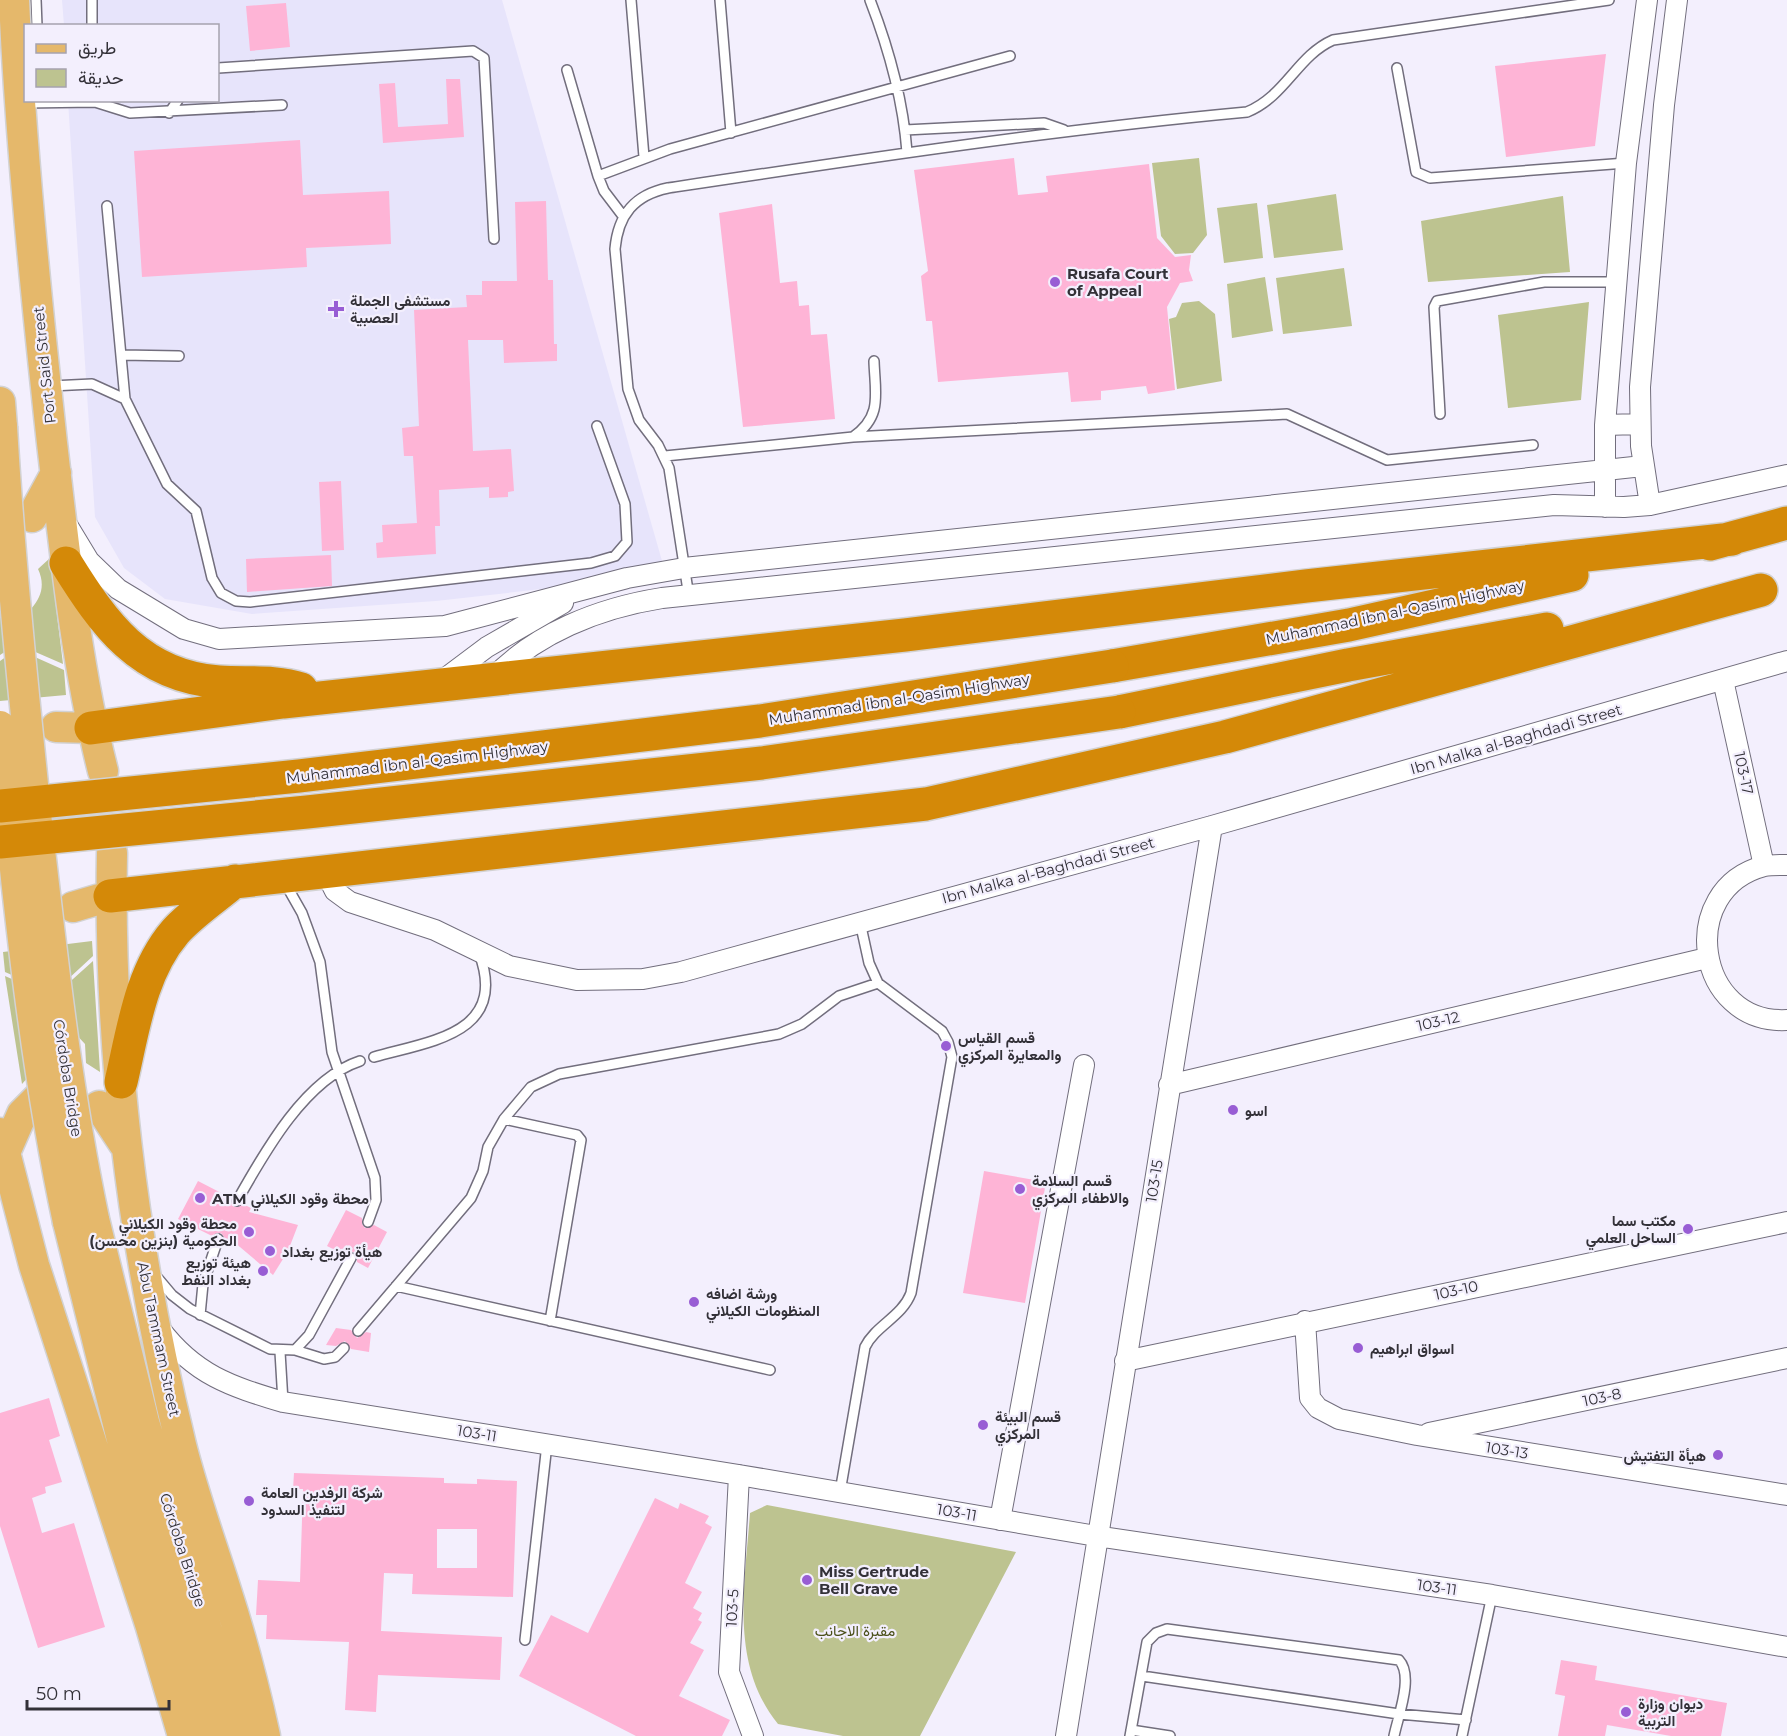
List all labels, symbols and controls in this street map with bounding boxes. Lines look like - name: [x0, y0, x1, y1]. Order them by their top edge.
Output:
- legend: [24, 24, 219, 102]
- text: طريق: [78, 37, 116, 59]
- text: حديقة: [78, 67, 124, 89]
- place label: Rusafa Court of Appeal: [1067, 264, 1169, 300]
- marker: Rusafa Court of Appeal: [1048, 275, 1062, 289]
- place label: مستشفى الجملة العصبية: [350, 291, 450, 327]
- marker: مستشفى الجملة العصبية: [327, 300, 345, 318]
- street label: Port Said Street: [28, 305, 60, 425]
- street label: Muhammad ibn al-Qasim Highway: [1264, 575, 1527, 649]
- street label: Muhammad ibn al-Qasim Highway: [767, 669, 1032, 729]
- street label: Ibn Malka al-Baghdadi Street: [1408, 700, 1624, 778]
- street label: Muhammad ibn al-Qasim Highway: [285, 736, 550, 788]
- street label: 103-17: [1730, 750, 1758, 796]
- street label: Ibn Malka al-Baghdadi Street: [940, 832, 1156, 908]
- street label: 103-12: [1415, 1007, 1461, 1035]
- street label: Córdoba Bridge: [49, 1018, 87, 1138]
- place label: قسم القياس والمعايرة المركزي: [958, 1028, 1061, 1068]
- marker: قسم القياس والمعايرة المركزي: [939, 1039, 953, 1053]
- place label: اسو: [1245, 1101, 1268, 1120]
- marker: اسو: [1226, 1103, 1240, 1117]
- street label: 103-15: [1141, 1158, 1167, 1204]
- place label: قسم السلامة والاطفاء المركزي: [1032, 1171, 1129, 1211]
- marker: قسم السلامة والاطفاء المركزي: [1013, 1182, 1027, 1196]
- place label: ATM محطة وقود الكيلاني: [211, 1189, 369, 1212]
- marker: ATM محطة وقود الكيلاني: [193, 1191, 207, 1205]
- place label: مكتب سما الساحل العلمي: [1586, 1211, 1676, 1251]
- place label: محطة وقود الكيلاني الحكومية (بنزين محسن): [89, 1214, 237, 1250]
- marker: مكتب سما الساحل العلمي: [1681, 1222, 1695, 1236]
- marker: محطة وقود الكيلاني الحكومية (بنزين محسن): [242, 1225, 256, 1239]
- place label: هيأة توزيع بغداد: [282, 1242, 382, 1262]
- marker: هيأة توزيع بغداد: [263, 1244, 277, 1258]
- place label: هيئة توزيع بغداد النفط: [182, 1253, 251, 1289]
- street label: Abu Tammam Street: [133, 1260, 185, 1418]
- marker: هيئة توزيع بغداد النفط: [256, 1264, 270, 1278]
- street label: 103-10: [1432, 1276, 1480, 1304]
- place label: ورشة اضافه المنظومات الكيلاني: [706, 1284, 820, 1324]
- marker: ورشة اضافه المنظومات الكيلاني: [687, 1295, 701, 1309]
- place label: اسواق ابراهيم: [1370, 1339, 1454, 1359]
- marker: اسواق ابراهيم: [1351, 1341, 1365, 1355]
- street label: 103-8: [1581, 1384, 1623, 1410]
- place label: قسم البيئة المركزي: [995, 1407, 1061, 1447]
- marker: قسم البيئة المركزي: [976, 1418, 990, 1432]
- street label: 103-11: [456, 1420, 498, 1446]
- street label: 103-13: [1484, 1437, 1530, 1463]
- place label: هيأة التفتيش: [1624, 1446, 1706, 1465]
- marker: هيأة التفتيش: [1711, 1448, 1725, 1462]
- place label: شركة الرفدين العامة لتنفيذ السدود: [261, 1483, 383, 1519]
- street label: Córdoba Bridge: [156, 1491, 210, 1609]
- marker: شركة الرفدين العامة لتنفيذ السدود: [242, 1494, 256, 1508]
- street label: 103-11: [936, 1499, 978, 1525]
- place label: Miss Gertrude Bell Grave: [819, 1562, 929, 1598]
- marker: Miss Gertrude Bell Grave: [800, 1573, 814, 1587]
- street label: 103-11: [1416, 1575, 1458, 1599]
- street label: 103-5: [722, 1589, 742, 1627]
- park label: مقبرة الاجانب: [815, 1621, 895, 1640]
- scale bar: [27, 1673, 170, 1711]
- text: 50 m: [36, 1683, 82, 1705]
- place label: ديوان وزارة التربية: [1638, 1694, 1703, 1730]
- marker: ديوان وزارة التربية: [1619, 1705, 1633, 1719]

